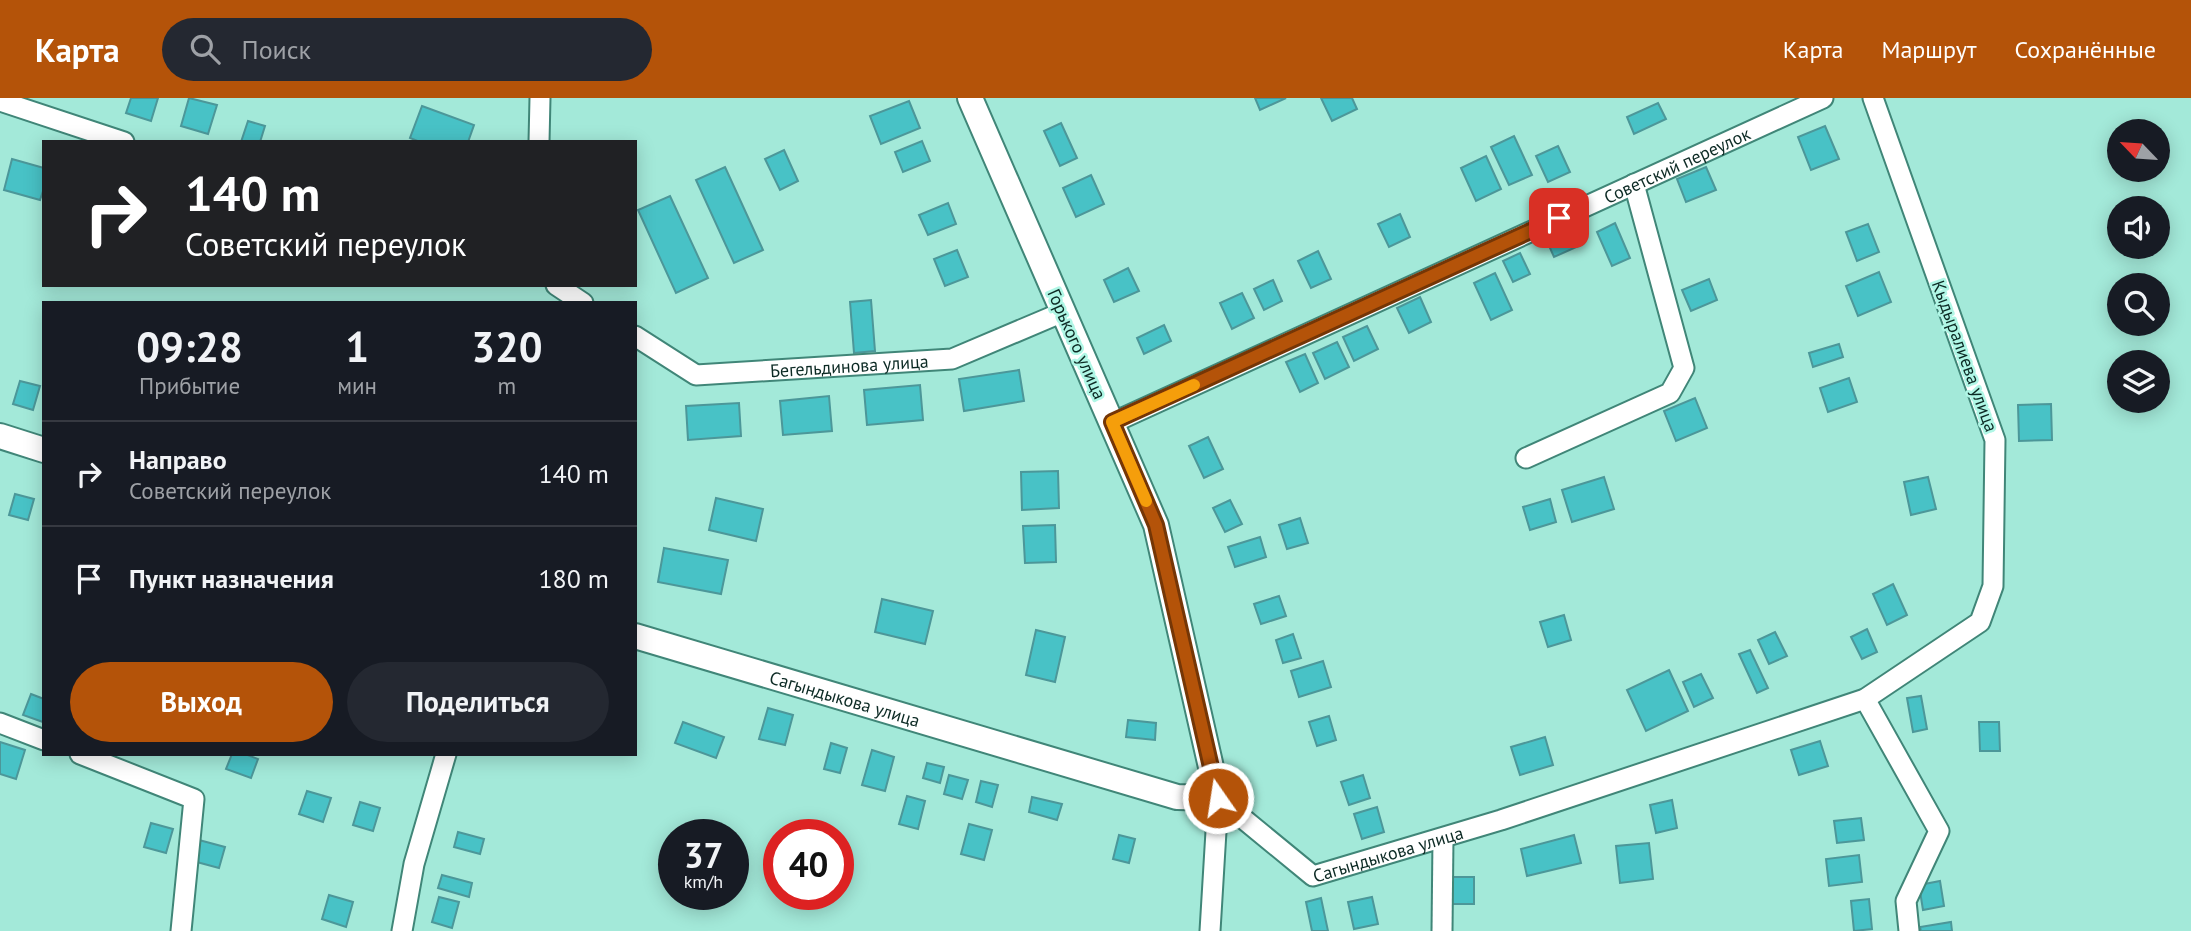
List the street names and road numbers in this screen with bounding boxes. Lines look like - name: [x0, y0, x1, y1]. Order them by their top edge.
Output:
- street label: Советский переулок: [1600, 121, 1754, 208]
- street label: Кыдыралиева улица: [1927, 277, 2003, 435]
- street label: Горького улица: [1042, 285, 1112, 403]
- street label: Бегельдинова улица: [769, 349, 929, 382]
- street label: Сагындыкова улица: [767, 665, 923, 732]
- street label: Сагындыкова улица: [1310, 820, 1466, 887]

